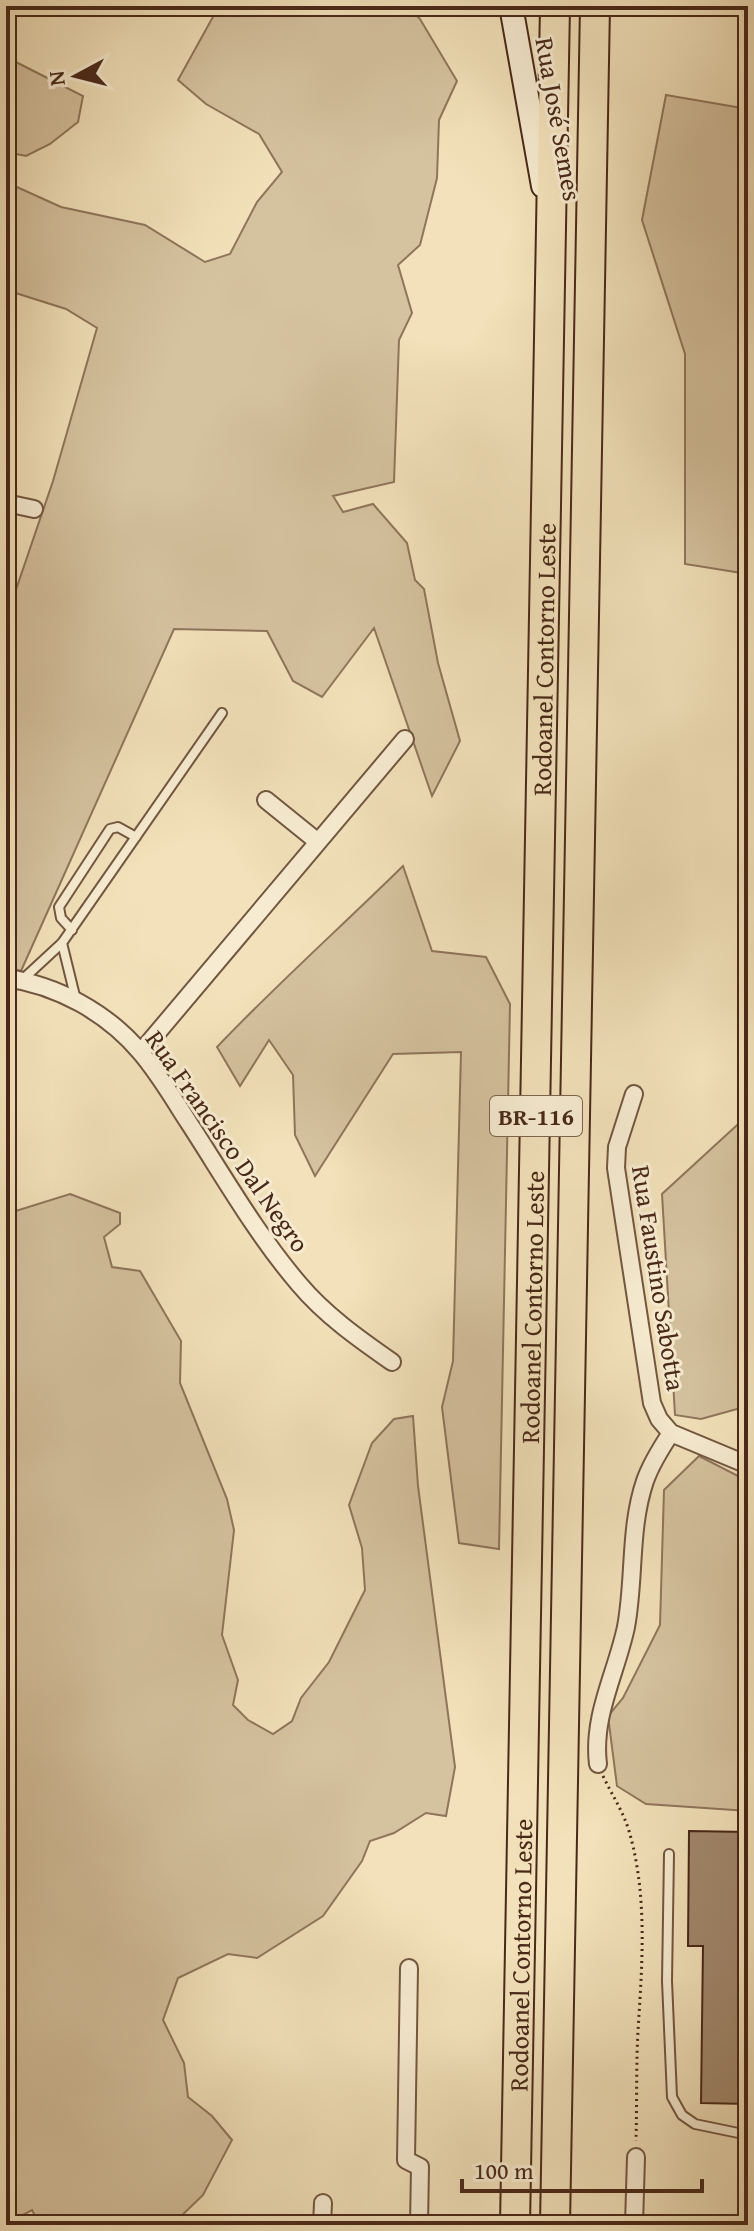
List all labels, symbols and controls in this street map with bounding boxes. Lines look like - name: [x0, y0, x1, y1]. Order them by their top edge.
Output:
- street label: Rua José Semes: [525, 34, 593, 204]
- north arrow: [36, 36, 116, 116]
- text: N: [39, 69, 73, 88]
- street label: Rodoanel Contorno Leste: [521, 522, 565, 796]
- street label: Rua Francisco Dal Negro: [136, 1022, 320, 1260]
- road number: BR-116: [490, 1096, 582, 1136]
- street label: Rua Faustino Sabotta: [622, 1162, 696, 1394]
- street label: Rodoanel Contorno Leste: [510, 1170, 554, 1444]
- street label: Rodoanel Contorno Leste: [498, 1818, 542, 2092]
- scale bar: [462, 2143, 702, 2193]
- text: 100 m: [474, 2153, 534, 2188]

